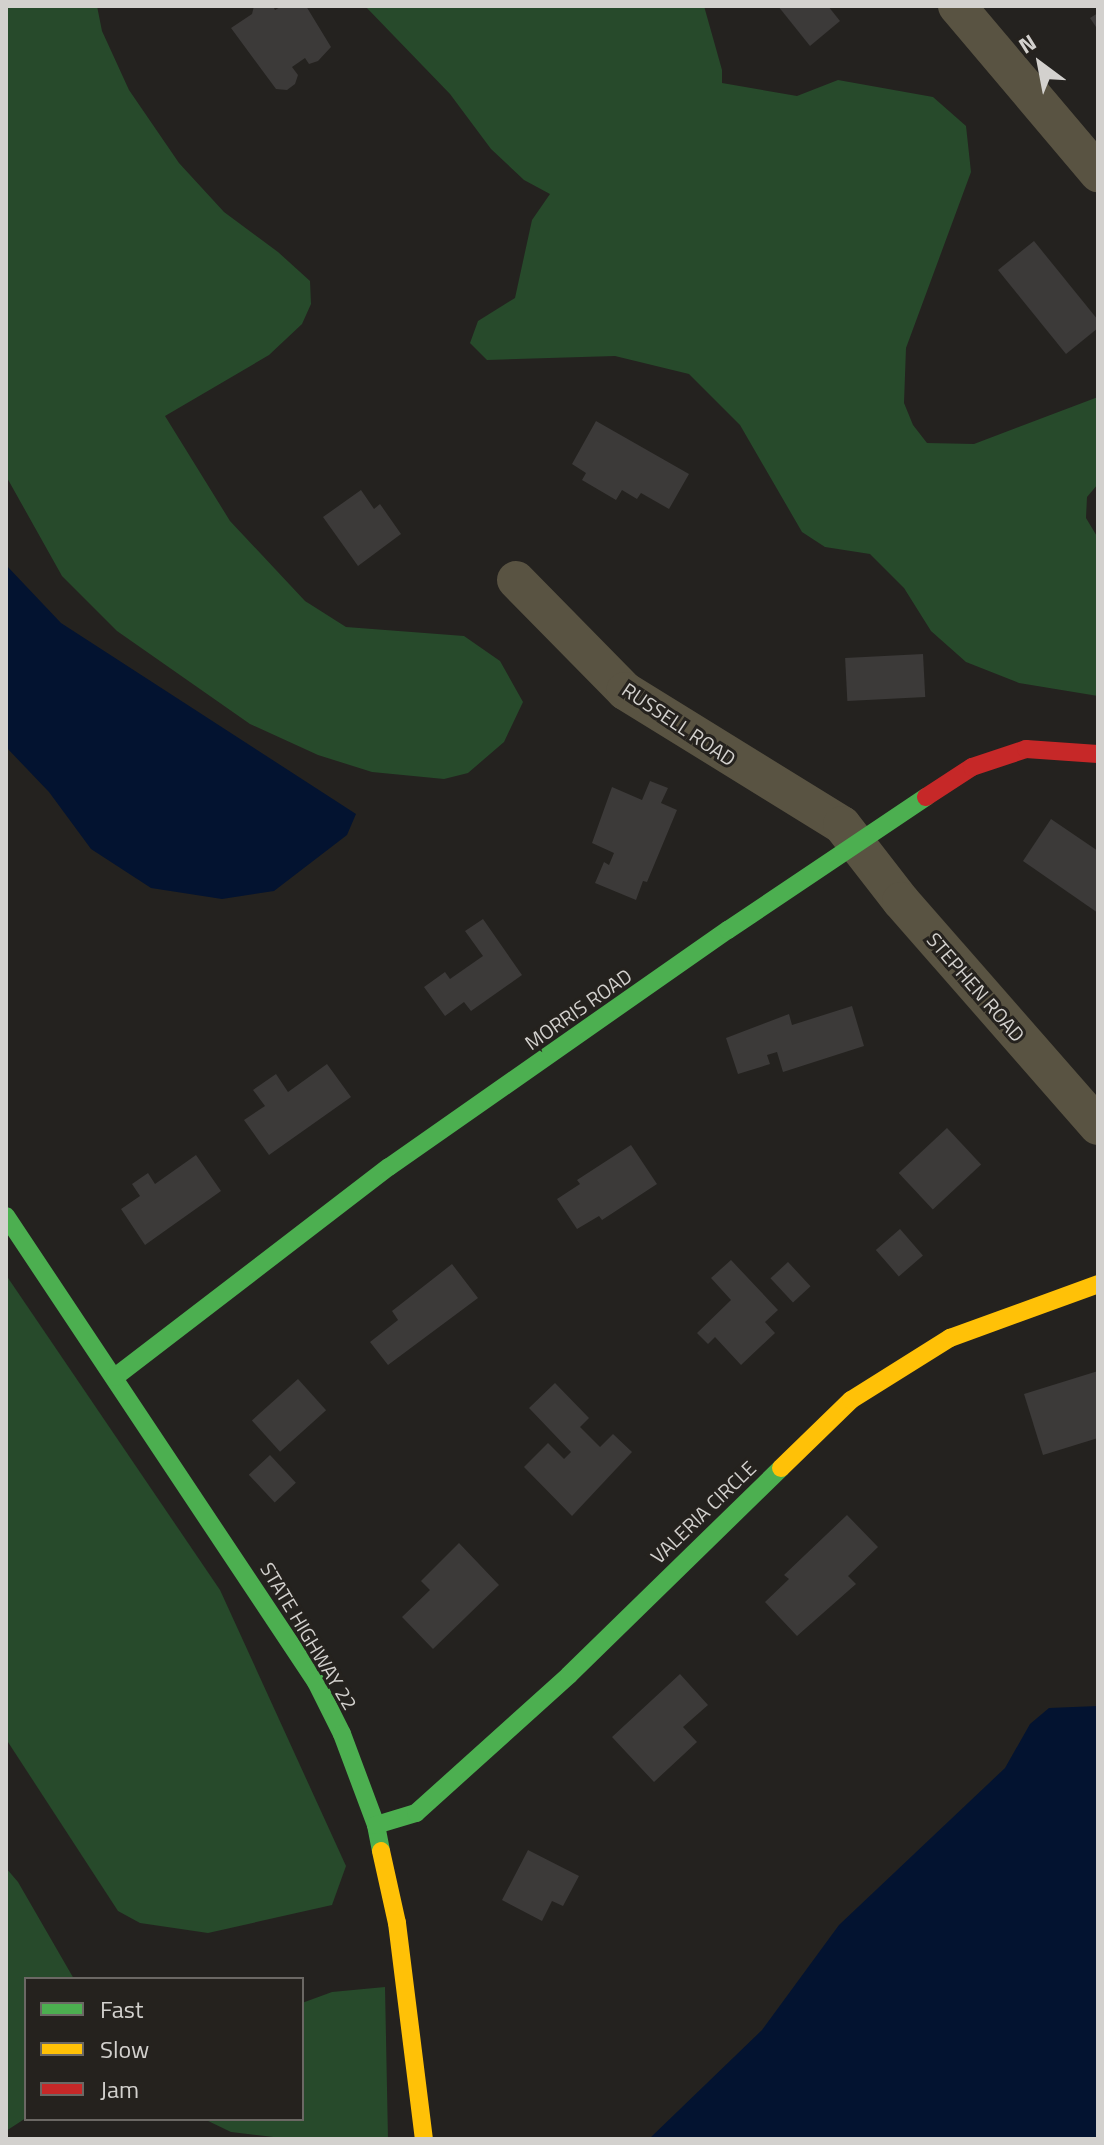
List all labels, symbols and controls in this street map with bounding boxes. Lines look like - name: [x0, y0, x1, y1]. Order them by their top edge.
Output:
- north arrow: [1000, 24, 1080, 104]
- text: N: [1012, 25, 1043, 62]
- street label: RUSSELL ROAD: [618, 677, 740, 771]
- street label: STEPHEN ROAD: [922, 927, 1030, 1047]
- street label: MORRIS ROAD: [520, 963, 636, 1055]
- street label: VALERIA CIRCLE: [645, 1456, 761, 1568]
- street label: STATE HIGHWAY 22: [256, 1558, 362, 1714]
- legend: [24, 1977, 304, 2121]
- text: Fast: [100, 1991, 143, 2027]
- text: Slow: [100, 2031, 149, 2067]
- text: Jam: [100, 2071, 139, 2107]

